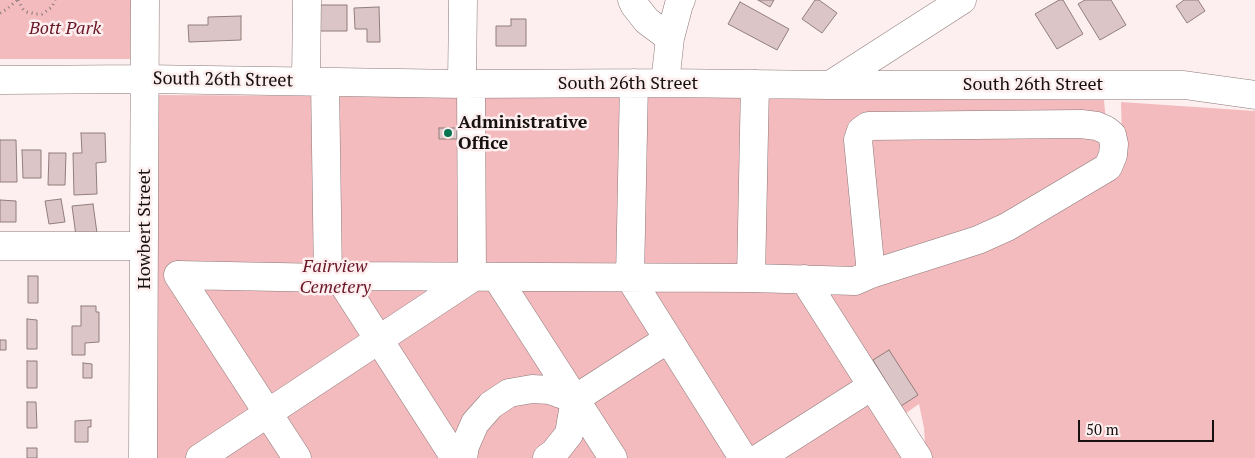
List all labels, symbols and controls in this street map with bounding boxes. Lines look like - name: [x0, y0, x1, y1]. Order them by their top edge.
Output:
- park label: Bott Park: [29, 18, 101, 40]
- street label: South 26th Street: [153, 68, 293, 92]
- street label: South 26th Street: [558, 73, 698, 95]
- street label: South 26th Street: [963, 74, 1103, 96]
- place label: Administrative Office: [458, 112, 587, 154]
- marker: Administrative Office: [442, 127, 454, 139]
- street label: Howbert Street: [134, 169, 156, 289]
- park label: Fairview Cemetery: [299, 256, 371, 298]
- scale bar: [1080, 410, 1216, 442]
- text: 50 m: [1086, 419, 1119, 439]

